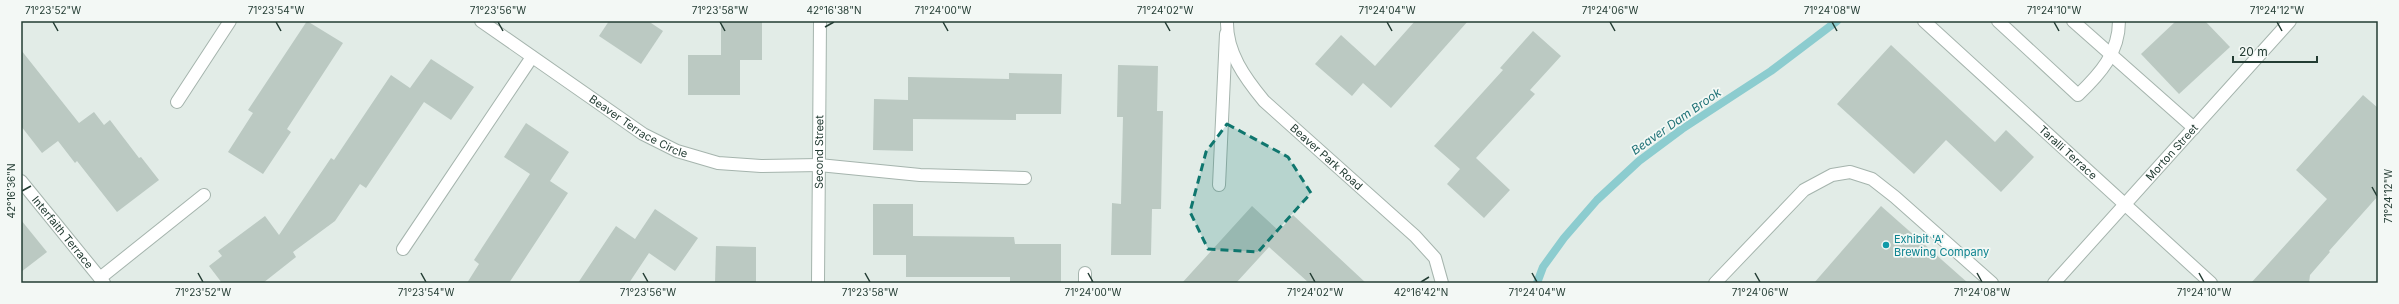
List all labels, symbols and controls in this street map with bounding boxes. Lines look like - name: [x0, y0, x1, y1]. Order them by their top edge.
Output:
- text: 71°23'52"W: [25, 4, 81, 16]
- text: 71°23'54"W: [248, 4, 304, 16]
- text: 71°23'56"W: [470, 4, 526, 16]
- text: 71°23'58"W: [692, 4, 748, 16]
- text: 42°16'38"N: [807, 4, 861, 16]
- text: 71°24'00"W: [915, 4, 972, 16]
- text: 71°24'02"W: [1137, 4, 1193, 16]
- text: 71°24'04"W: [1359, 4, 1416, 16]
- text: 71°24'06"W: [1582, 4, 1638, 16]
- text: 71°24'08"W: [1804, 4, 1860, 16]
- text: 71°24'10"W: [2027, 4, 2081, 16]
- text: 71°24'12"W: [2250, 4, 2304, 16]
- scale bar: [2233, 38, 2317, 64]
- text: 20 m: [2239, 44, 2268, 59]
- water label: Beaver Dam Brook: [1628, 84, 1724, 158]
- street label: Beaver Terrace Circle: [587, 92, 689, 161]
- street label: Second Street: [812, 115, 826, 189]
- street label: Beaver Park Road: [1287, 121, 1366, 193]
- street label: Morton Street: [2143, 121, 2201, 184]
- street label: Taralli Terrace: [2036, 122, 2100, 183]
- text: 42°16'36"N: [5, 164, 17, 218]
- text: 71°24'12"W: [2382, 169, 2394, 223]
- street label: Interfaith Terrace: [29, 193, 96, 271]
- place label: Exhibit 'A' Brewing Company: [1894, 232, 1989, 259]
- marker: Exhibit 'A' Brewing Company: [1881, 240, 1891, 250]
- text: 71°23'52"W: [175, 286, 231, 298]
- text: 71°23'54"W: [398, 286, 454, 298]
- text: 71°23'56"W: [620, 286, 676, 298]
- text: 71°23'58"W: [842, 286, 898, 298]
- text: 71°24'00"W: [1065, 286, 1122, 298]
- text: 71°24'02"W: [1287, 286, 1343, 298]
- text: 42°16'42"N: [1394, 286, 1448, 298]
- text: 71°24'04"W: [1509, 286, 1566, 298]
- text: 71°24'06"W: [1732, 286, 1788, 298]
- text: 71°24'08"W: [1954, 286, 2010, 298]
- text: 71°24'10"W: [2177, 286, 2231, 298]

